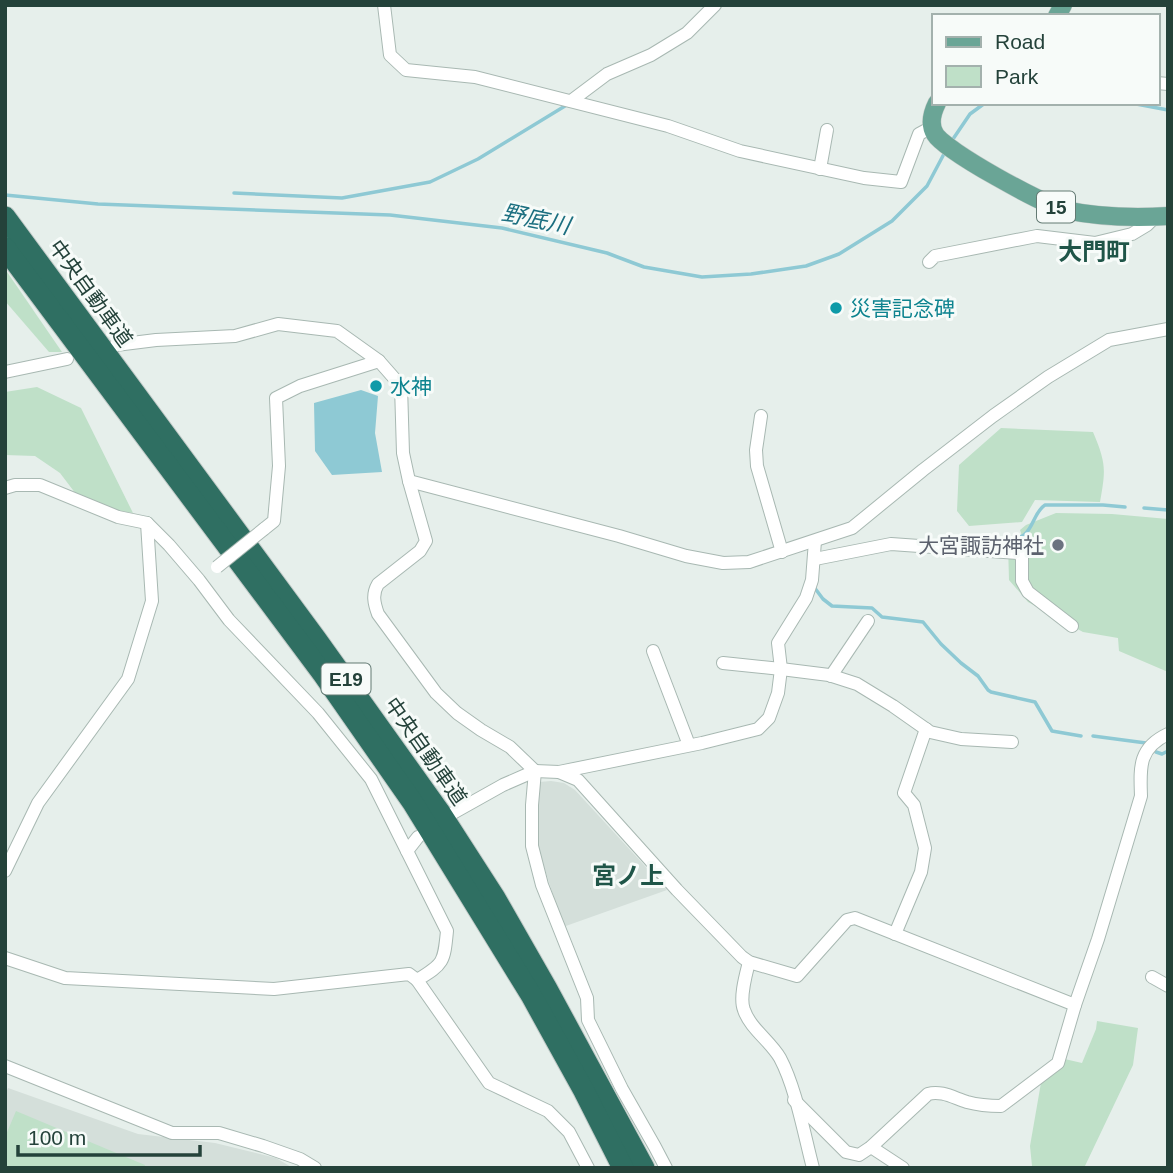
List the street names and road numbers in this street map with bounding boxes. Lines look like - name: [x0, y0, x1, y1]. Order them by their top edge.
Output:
- road number: 15: [1037, 192, 1075, 223]
- street label: 中央自動車道: [45, 235, 137, 351]
- road number: E19: [322, 664, 370, 694]
- street label: 中央自動車道: [380, 693, 472, 809]

